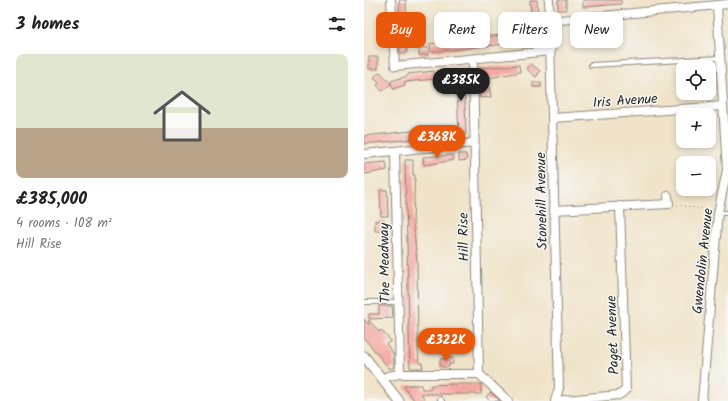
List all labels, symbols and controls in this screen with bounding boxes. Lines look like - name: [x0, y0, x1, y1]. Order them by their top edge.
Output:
- text: 3 homes: [16, 11, 79, 38]
- chip: Buy: [376, 12, 426, 48]
- chip: Rent: [434, 12, 490, 48]
- chip: Filters: [498, 12, 562, 48]
- chip: New: [570, 12, 623, 48]
- icon: filters: [326, 13, 348, 35]
- map controls: [676, 60, 716, 196]
- button: locate: [676, 60, 716, 100]
- pin: £385K: [433, 68, 489, 102]
- text: £385K: [442, 70, 480, 91]
- icon: home: [146, 80, 218, 152]
- street label: Iris Avenue: [592, 88, 659, 114]
- button: +: [676, 108, 716, 148]
- pin: £368K: [409, 125, 465, 159]
- text: £368K: [417, 127, 457, 148]
- street label: Stonehill Avenue: [530, 151, 554, 250]
- button: −: [676, 156, 716, 196]
- text: £385,000: [16, 186, 87, 213]
- street label: Gwendolin Avenue: [687, 206, 720, 315]
- street label: Hill Rise: [453, 212, 475, 262]
- text: 4 rooms · 108 m²: [16, 213, 112, 234]
- street label: The Meadway: [373, 222, 397, 303]
- text: Hill Rise: [16, 234, 61, 255]
- street label: Paget Avenue: [601, 294, 625, 375]
- pin: £322K: [418, 328, 474, 362]
- text: £322K: [426, 330, 466, 351]

